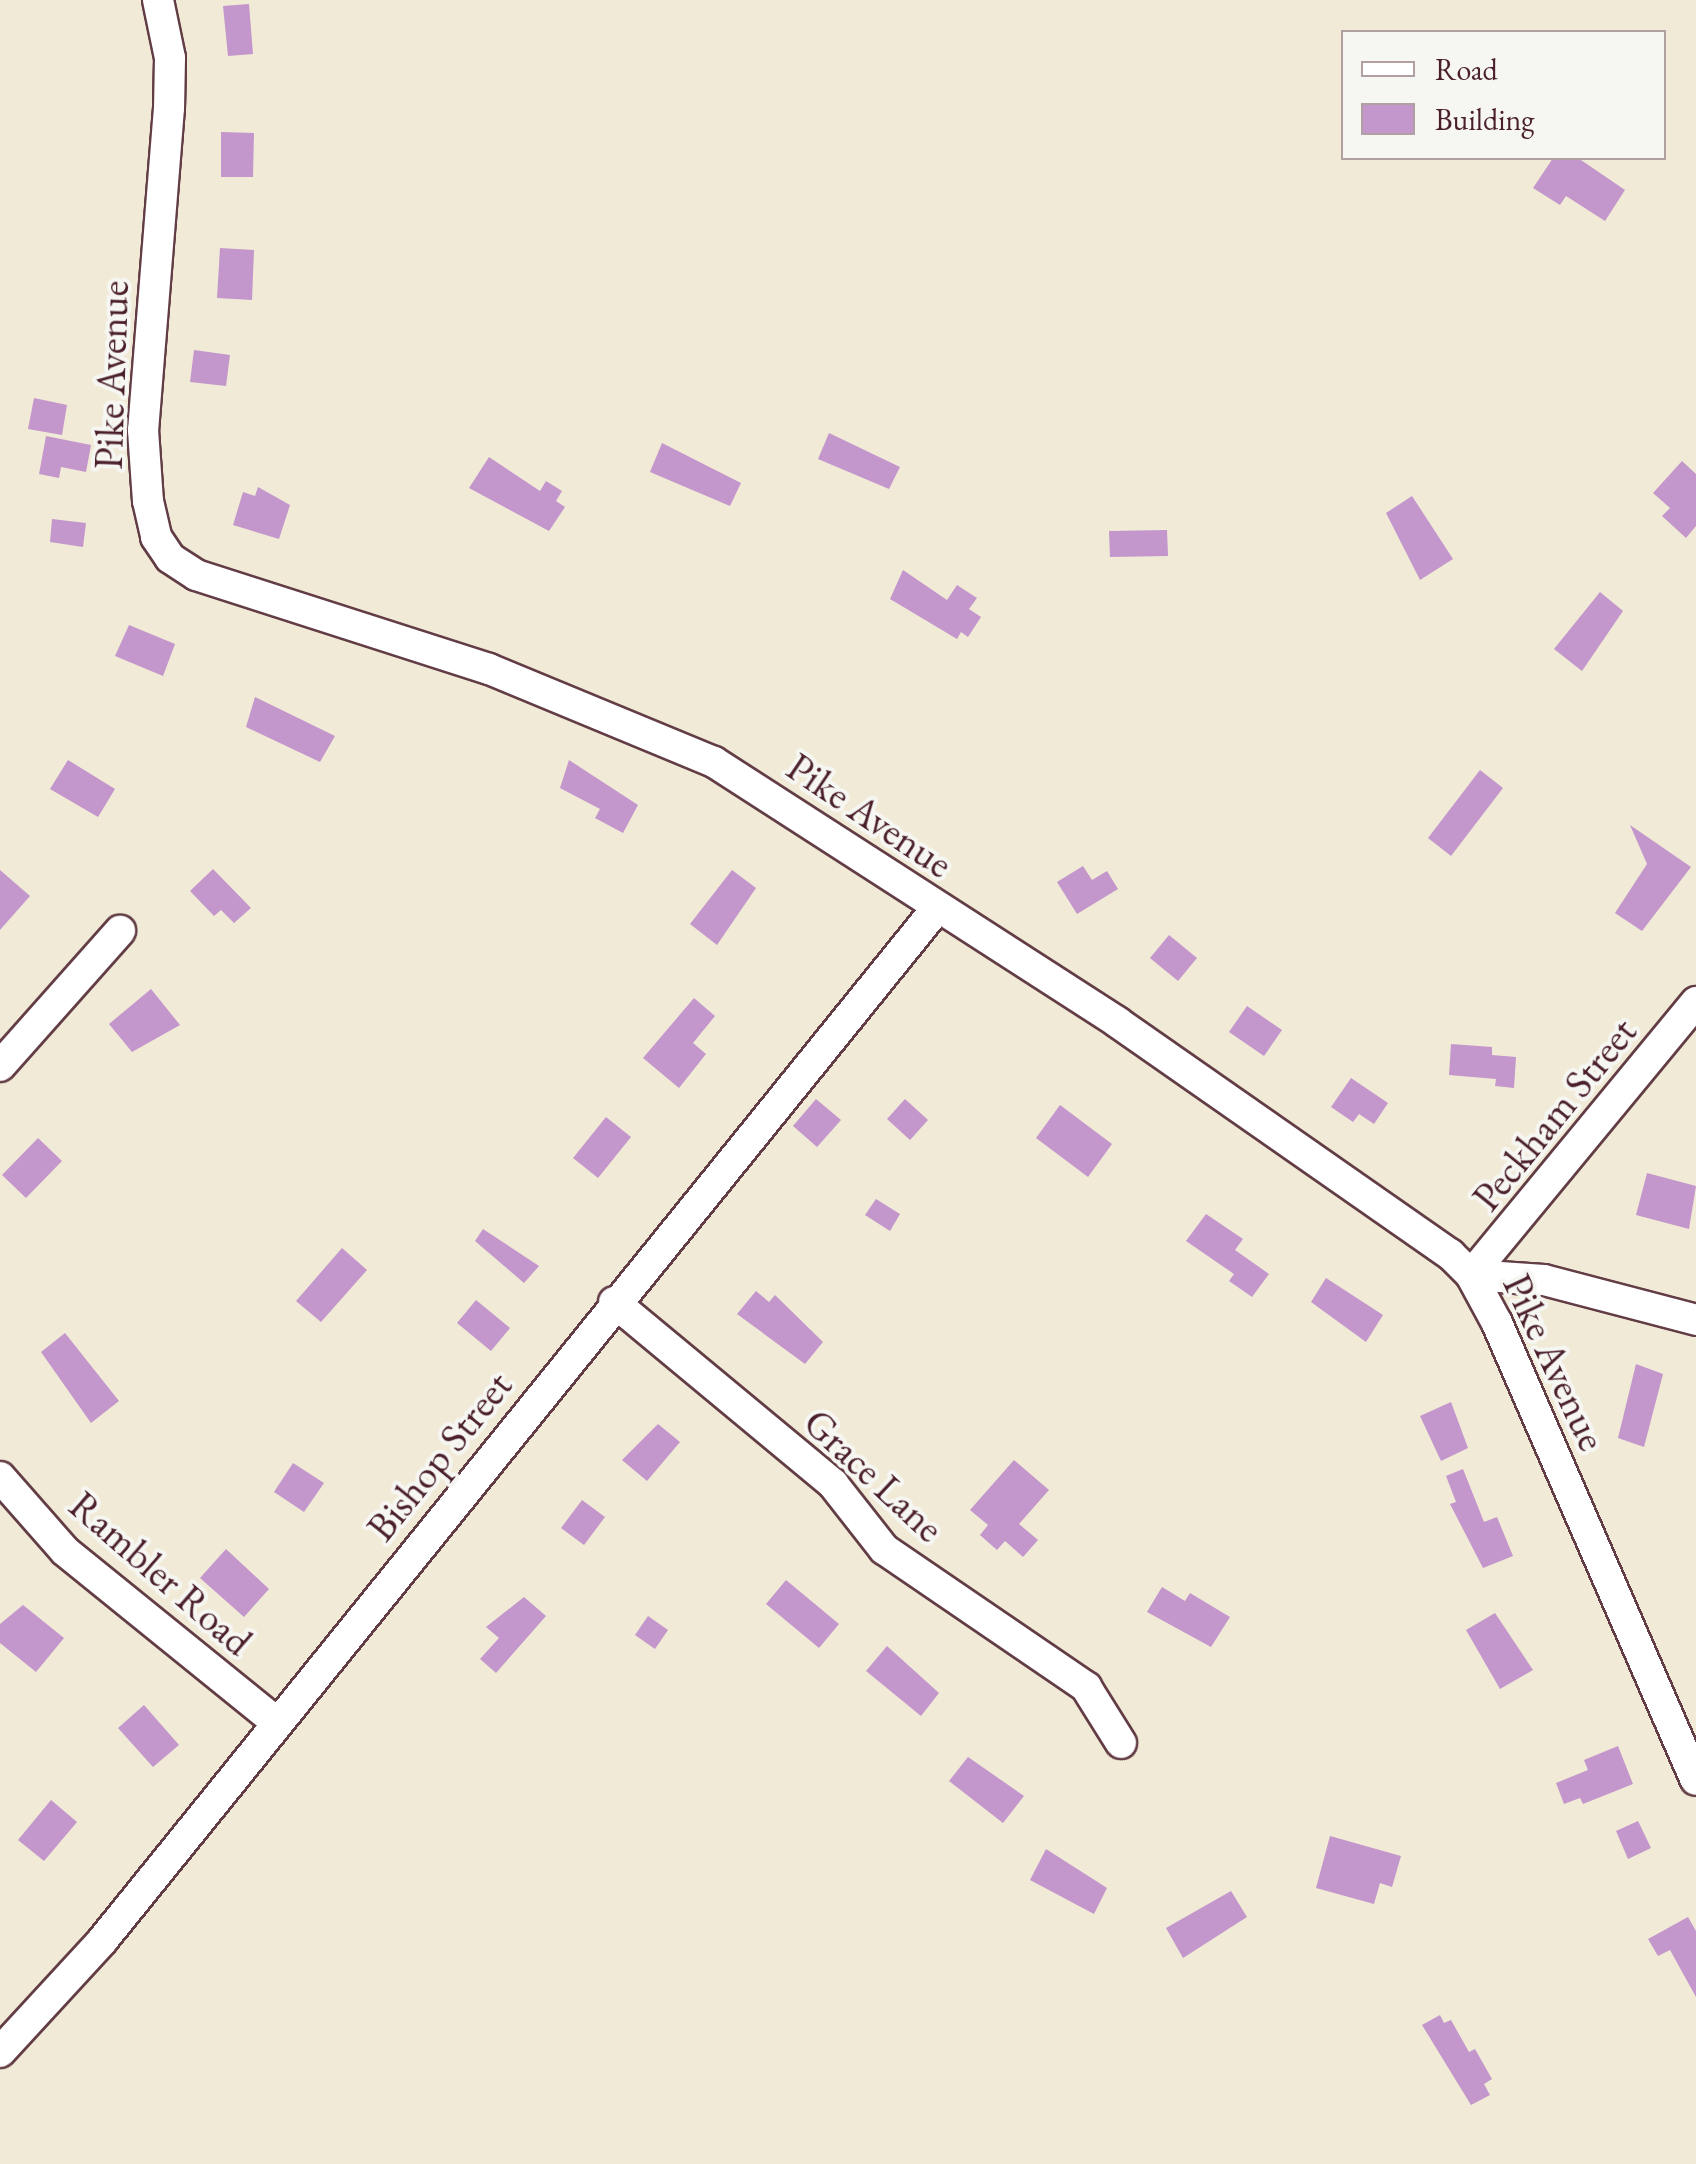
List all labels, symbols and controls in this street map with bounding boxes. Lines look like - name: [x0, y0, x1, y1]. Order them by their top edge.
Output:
- legend: [1341, 30, 1666, 160]
- text: Road: [1435, 50, 1498, 89]
- text: Building: [1435, 100, 1534, 139]
- street label: Pike Avenue: [84, 280, 138, 470]
- street label: Pike Avenue: [778, 742, 962, 888]
- street label: Peckham Street: [1462, 1008, 1646, 1220]
- street label: Pike Avenue: [1493, 1266, 1617, 1458]
- street label: Bishop Street: [356, 1362, 522, 1550]
- street label: Grace Lane: [794, 1398, 954, 1552]
- street label: Rambler Road: [60, 1481, 262, 1665]

